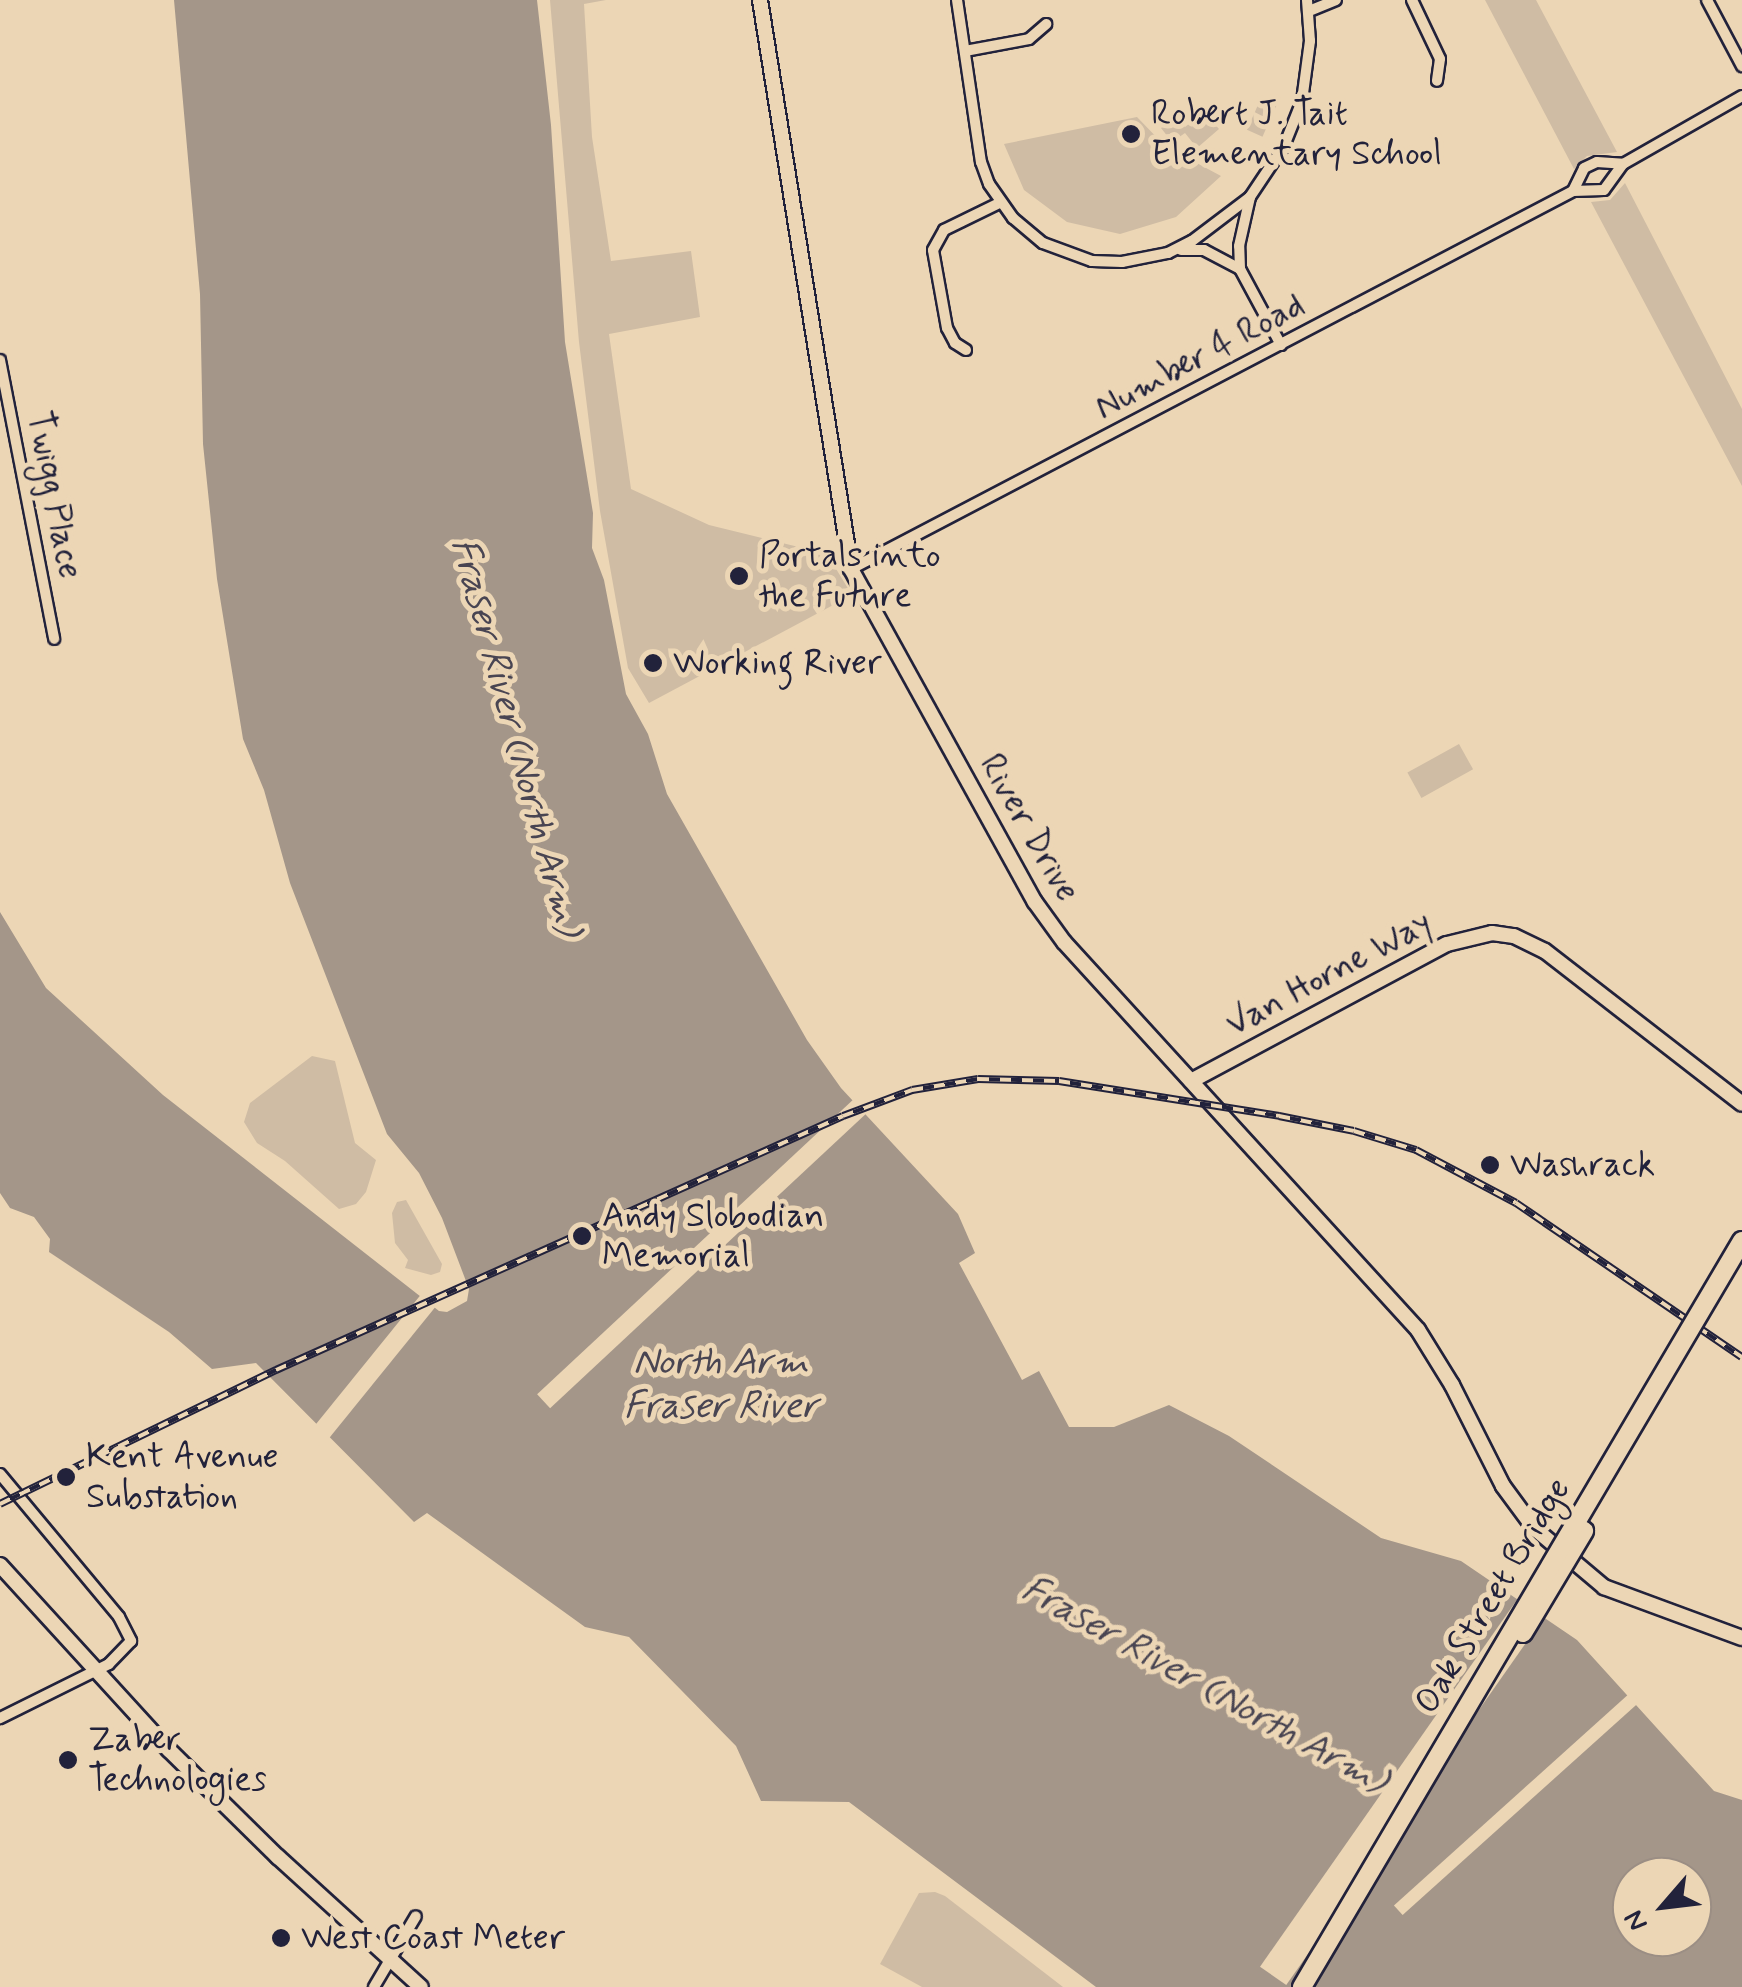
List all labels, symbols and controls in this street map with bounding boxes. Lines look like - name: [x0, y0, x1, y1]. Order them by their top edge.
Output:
- place label: Robert J. Tait Elementary School: [1151, 93, 1442, 175]
- marker: Robert J. Tait Elementary School: [1120, 123, 1142, 145]
- street label: Number 4 Road: [1088, 284, 1312, 430]
- street label: Twigg Place: [17, 407, 91, 583]
- water label: Fraser River (North Arm): [439, 531, 591, 943]
- place label: Portals into the Future: [759, 535, 923, 617]
- marker: Portals into the Future: [728, 565, 750, 587]
- place label: Working River: [673, 642, 881, 684]
- marker: Working River: [642, 652, 664, 674]
- street label: River Drive: [970, 747, 1088, 909]
- street label: Van Horne Way: [1213, 899, 1445, 1049]
- place label: Washrack: [1510, 1144, 1655, 1186]
- marker: Washrack: [1479, 1154, 1501, 1176]
- place label: Andy Slobodian Memorial: [602, 1195, 824, 1277]
- marker: Andy Slobodian Memorial: [571, 1225, 593, 1247]
- water label: North Arm Fraser River: [622, 1340, 820, 1430]
- place label: Kent Avenue Substation: [86, 1436, 283, 1518]
- marker: Kent Avenue Substation: [55, 1466, 77, 1488]
- street label: Oak Street Bridge: [1405, 1469, 1581, 1723]
- water label: Fraser River (North Arm): [1012, 1566, 1396, 1806]
- place label: Zaber Technologies: [88, 1719, 267, 1801]
- marker: Zaber Technologies: [57, 1749, 79, 1771]
- north arrow: [1612, 1857, 1712, 1957]
- text: N: [1616, 1903, 1658, 1937]
- place label: West Coast Meter: [301, 1917, 565, 1959]
- marker: West Coast Meter: [270, 1927, 292, 1949]

